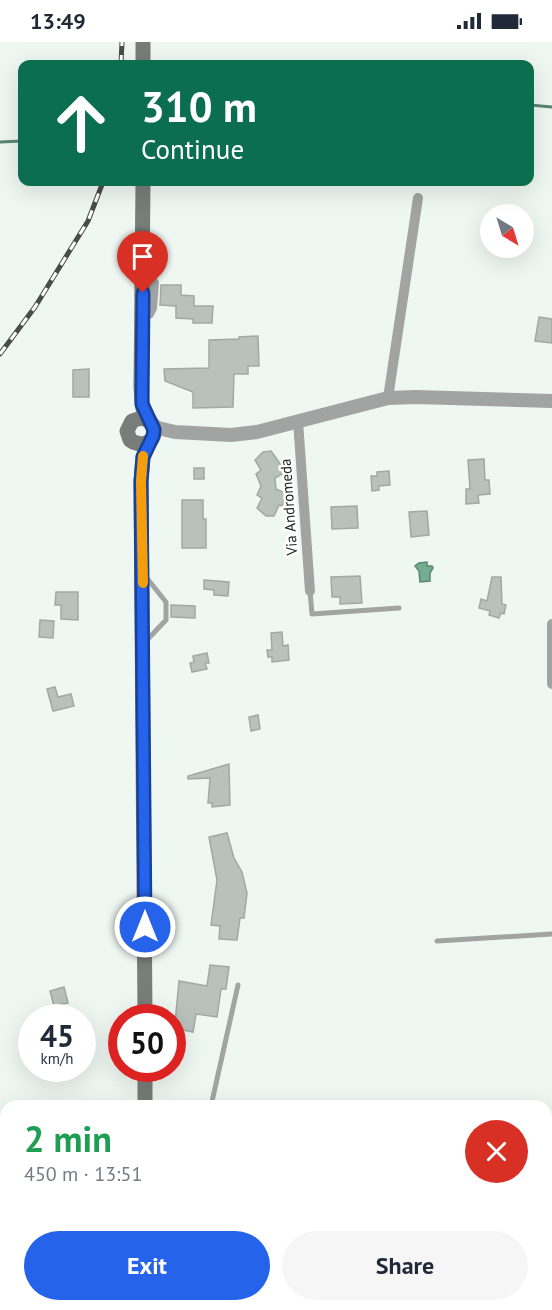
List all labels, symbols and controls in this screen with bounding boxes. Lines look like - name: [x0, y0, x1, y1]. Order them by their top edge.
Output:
- text: 13:49: [30, 7, 86, 35]
- text: 310 m: [141, 79, 257, 134]
- icon: ahead: [42, 84, 120, 162]
- text: Continue: [141, 132, 244, 166]
- north arrow: [480, 204, 534, 258]
- map controls: [480, 204, 534, 258]
- pin: [117, 231, 168, 293]
- icon: arrive: [126, 240, 159, 273]
- street label: Via Andromeda: [276, 458, 301, 557]
- position arrow: [113, 895, 177, 959]
- speed limit sign: 50: [108, 1004, 186, 1082]
- text: 45: [40, 1016, 74, 1055]
- text: km/h: [41, 1049, 73, 1068]
- text: 2 min: [24, 1115, 112, 1162]
- button: close: [465, 1120, 528, 1183]
- text: 450 m · 13:51: [24, 1161, 142, 1187]
- button: Exit: [24, 1231, 270, 1300]
- button: Share: [282, 1231, 528, 1300]

